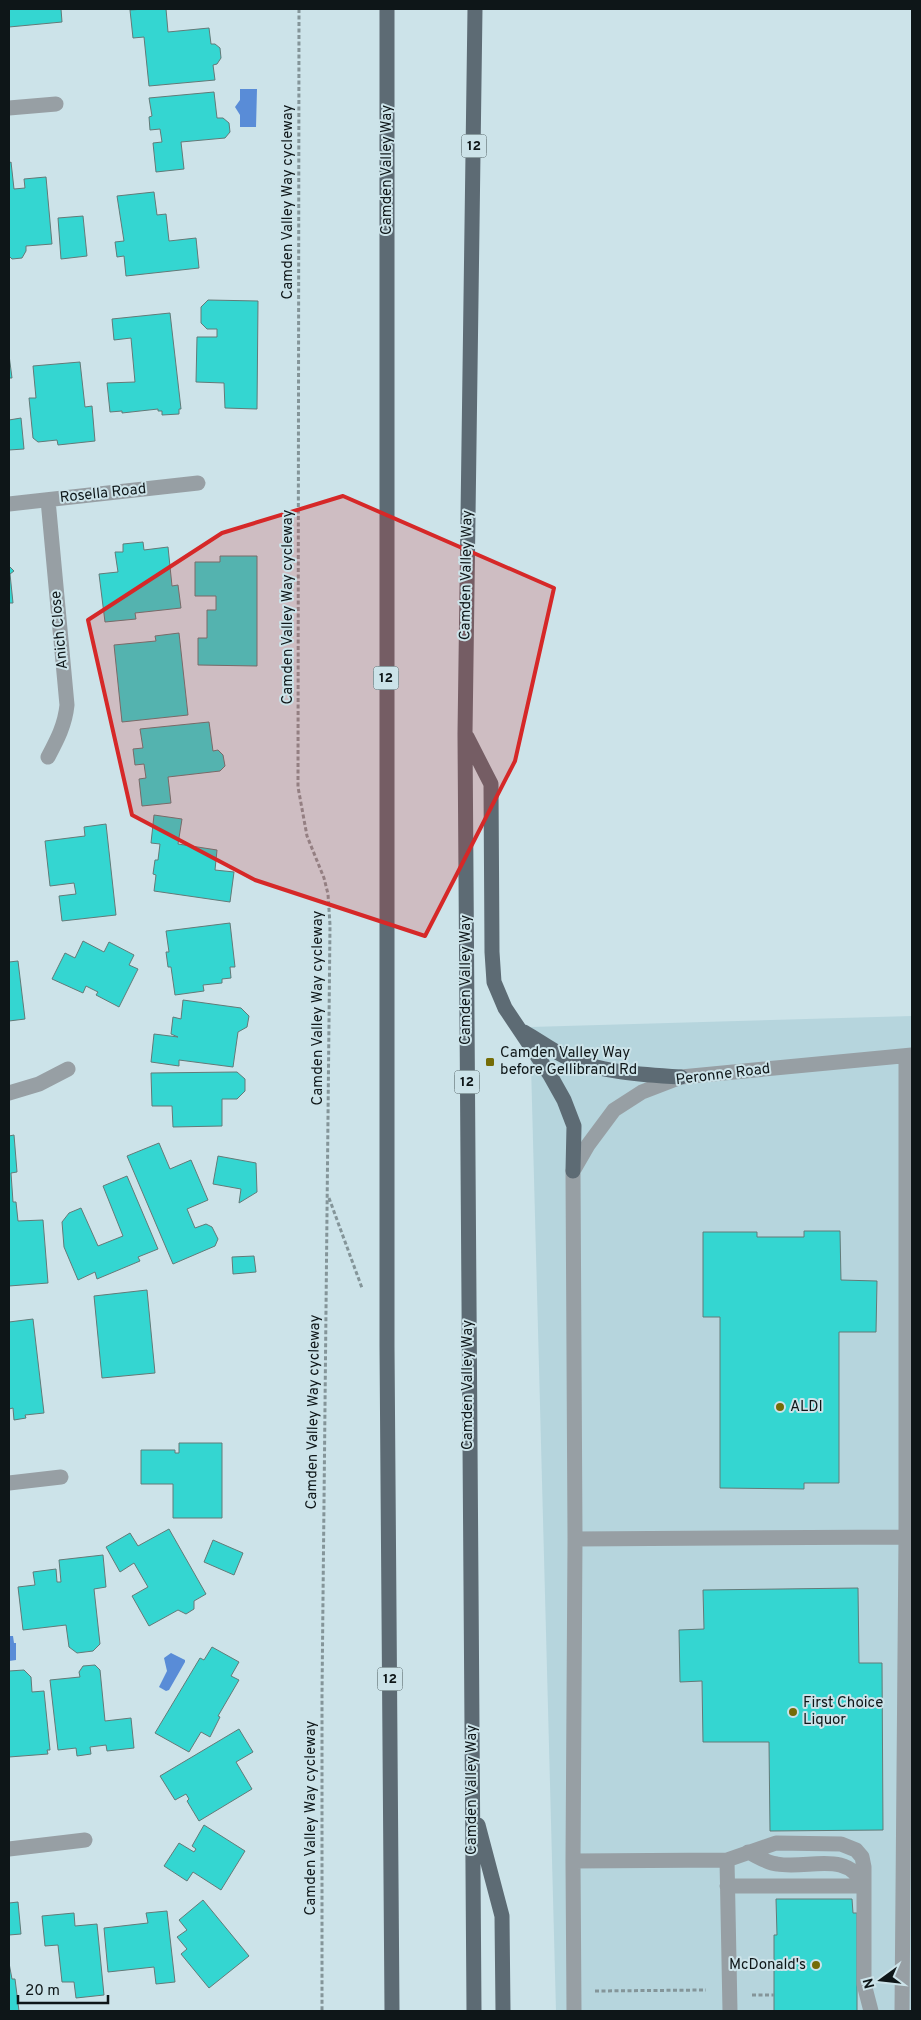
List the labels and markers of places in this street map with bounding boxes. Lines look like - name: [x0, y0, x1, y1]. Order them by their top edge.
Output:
- place label: Camden Valley Way before Gellibrand Rd: [500, 1044, 637, 1080]
- marker: Camden Valley Way before Gellibrand Rd: [484, 1056, 496, 1068]
- place label: ALDI: [790, 1398, 823, 1417]
- marker: ALDI: [774, 1401, 786, 1413]
- place label: First Choice Liquor: [803, 1694, 883, 1730]
- marker: First Choice Liquor: [787, 1706, 799, 1718]
- place label: McDonald's: [729, 1956, 806, 1975]
- marker: McDonald's: [810, 1959, 822, 1971]

